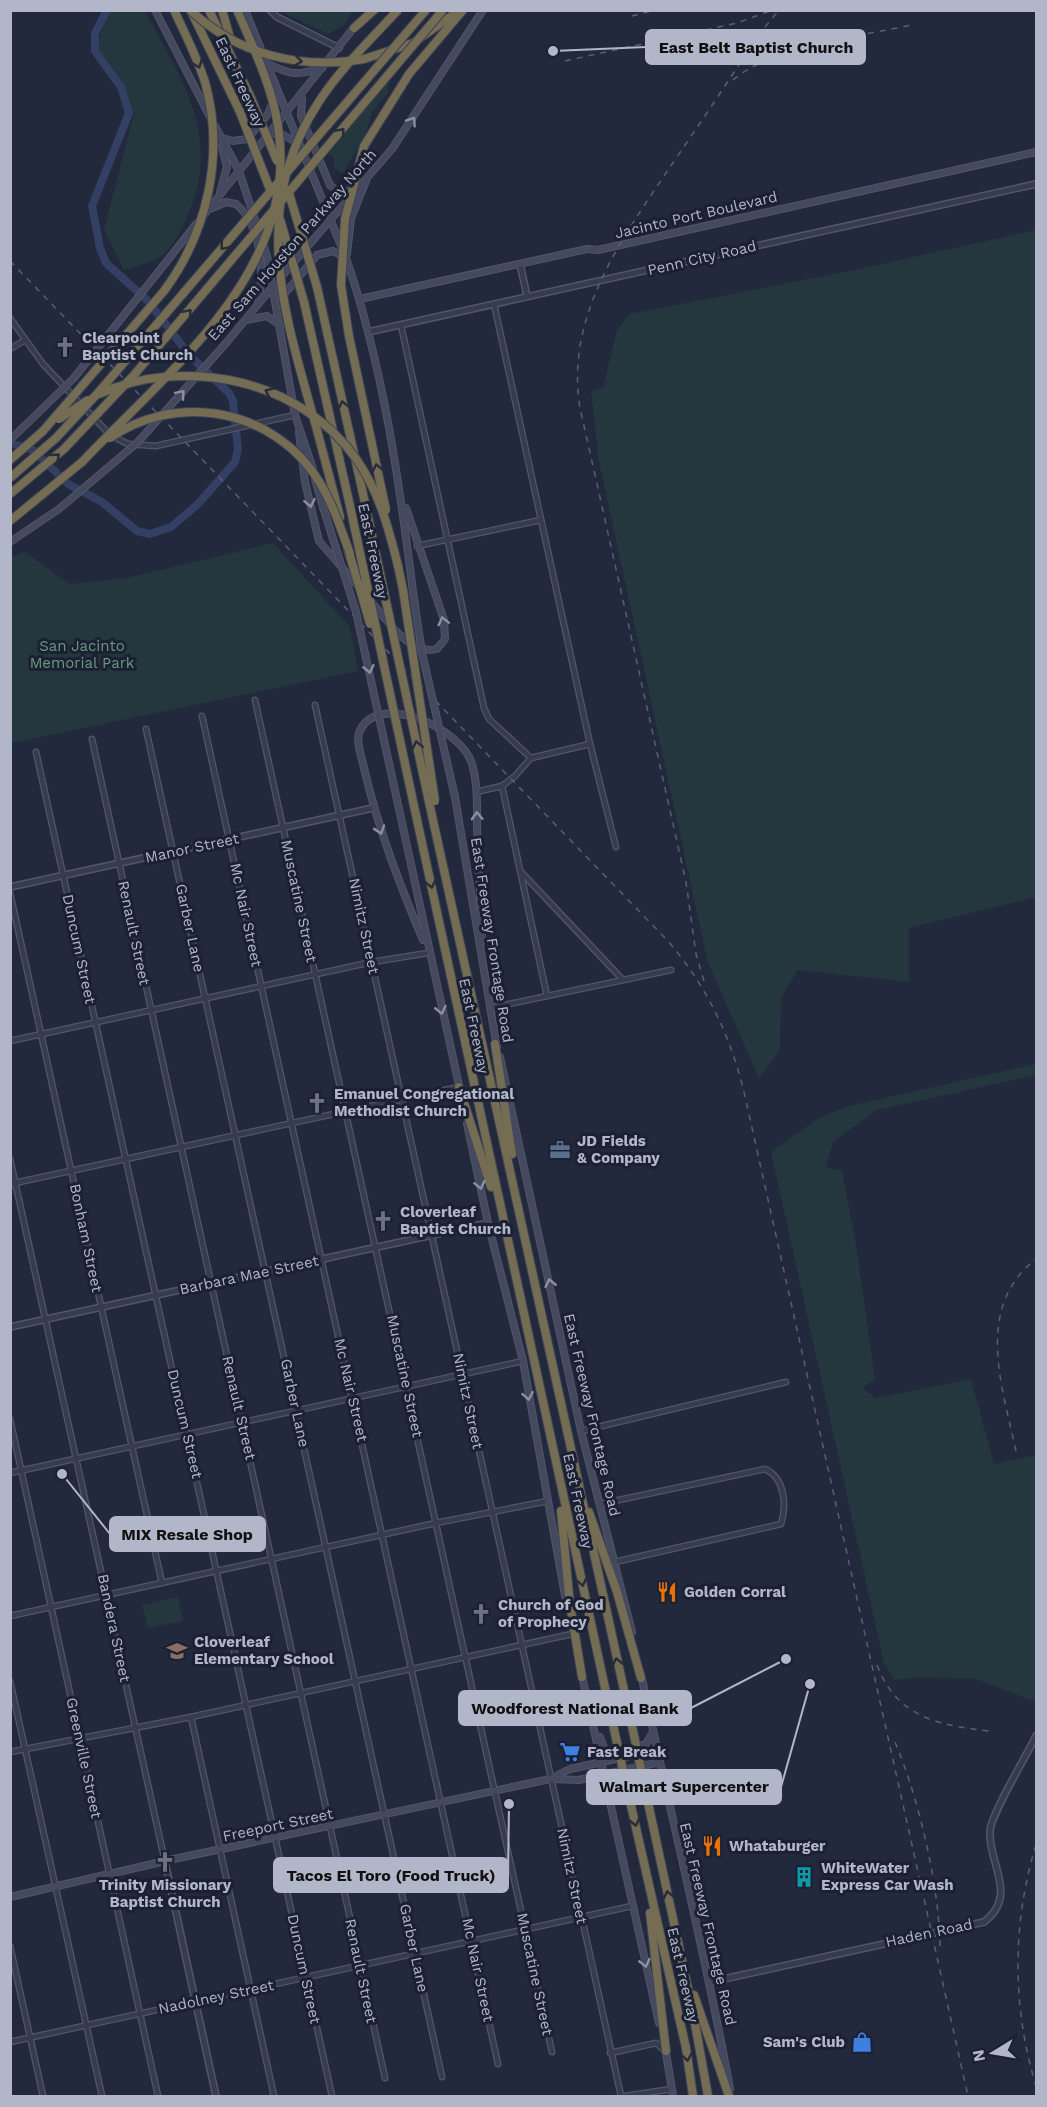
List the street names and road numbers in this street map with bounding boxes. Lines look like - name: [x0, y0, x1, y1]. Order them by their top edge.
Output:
- street label: East Freeway: [211, 34, 269, 130]
- street label: East Sam Houston Parkway North: [204, 146, 380, 344]
- street label: Jacinto Port Boulevard: [613, 188, 779, 242]
- street label: Penn City Road: [646, 237, 758, 279]
- street label: East Freeway: [354, 502, 392, 601]
- street label: Manor Street: [143, 829, 241, 867]
- street label: East Freeway Frontage Road: [467, 836, 517, 1044]
- street label: Muscatine Street: [277, 838, 321, 965]
- street label: Mc Nair Street: [226, 861, 266, 969]
- street label: Nimitz Street: [345, 876, 383, 976]
- street label: Renault Street: [114, 879, 154, 988]
- street label: Garber Lane: [172, 882, 208, 974]
- street label: Duncum Street: [59, 893, 100, 1006]
- street label: East Freeway: [455, 977, 493, 1075]
- street label: Bonham Street: [66, 1182, 106, 1295]
- street label: Barbara Mae Street: [178, 1251, 321, 1299]
- street label: East Freeway Frontage Road: [560, 1312, 624, 1518]
- street label: Muscatine Street: [383, 1313, 427, 1440]
- street label: Mc Nair Street: [330, 1337, 372, 1444]
- street label: Nimitz Street: [449, 1351, 487, 1451]
- street label: Renault Street: [218, 1354, 260, 1462]
- street label: Garber Lane: [277, 1357, 313, 1449]
- street label: Duncum Street: [164, 1368, 206, 1481]
- street label: East Freeway: [559, 1452, 597, 1550]
- street label: Bandera Street: [94, 1572, 134, 1684]
- street label: Greenville Street: [62, 1696, 106, 1821]
- street label: Freeport Street: [221, 1804, 336, 1845]
- street label: East Freeway Frontage Road: [676, 1821, 740, 2027]
- street label: Nimitz Street: [553, 1826, 591, 1926]
- street label: Garber Lane: [396, 1902, 432, 1994]
- street label: Muscatine Street: [513, 1911, 557, 2038]
- street label: Duncum Street: [284, 1913, 325, 2026]
- street label: Haden Road: [884, 1915, 974, 1951]
- street label: Mc Nair Street: [458, 1916, 498, 2024]
- street label: Renault Street: [341, 1917, 381, 2026]
- street label: East Freeway: [663, 1926, 703, 2024]
- street label: Nadolney Street: [157, 1976, 276, 2018]

